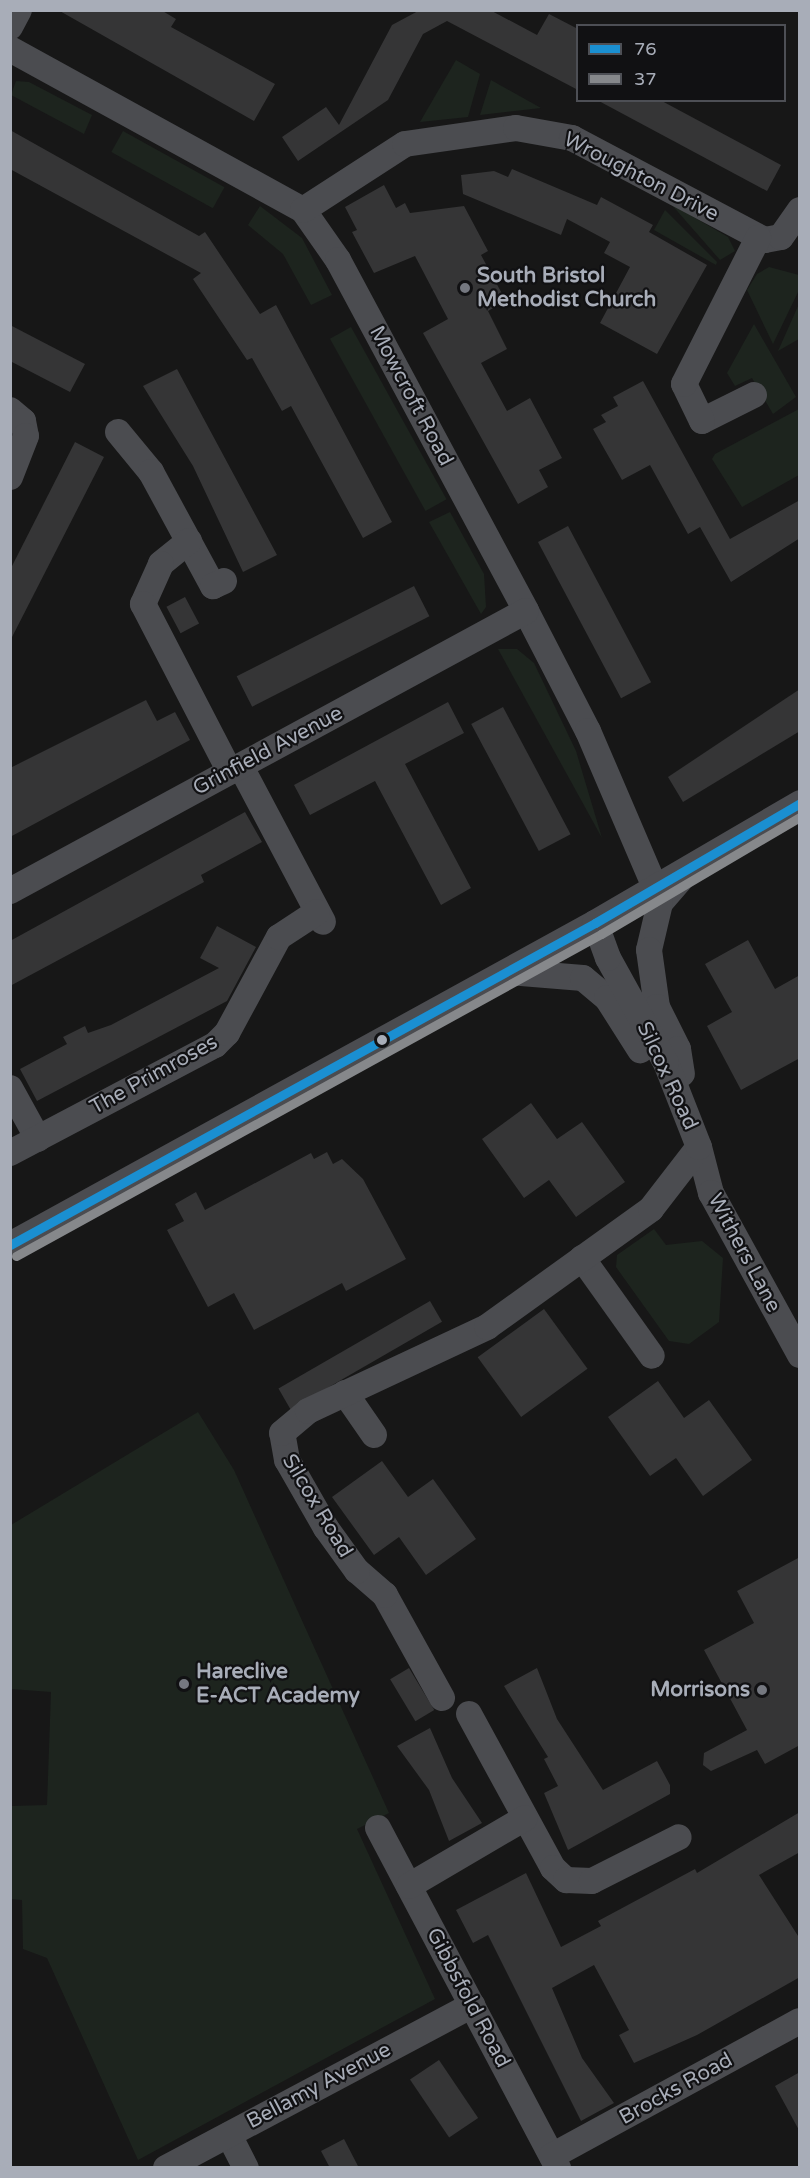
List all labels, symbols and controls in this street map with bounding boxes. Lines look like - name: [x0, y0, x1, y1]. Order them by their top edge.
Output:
- legend: [576, 24, 786, 102]
- text: 76: [634, 38, 657, 60]
- text: 37: [634, 68, 657, 90]
- street label: Wroughton Drive: [559, 127, 723, 227]
- place label: South Bristol Methodist Church: [477, 263, 656, 313]
- marker: South Bristol Methodist Church: [458, 281, 472, 295]
- street label: Mowcroft Road: [364, 322, 458, 470]
- street label: Grinfield Avenue: [189, 701, 347, 801]
- street label: Silcox Road: [631, 1018, 703, 1134]
- street label: The Primroses: [86, 1030, 222, 1120]
- unlabelled marker: [376, 1034, 388, 1046]
- street label: Withers Lane: [702, 1189, 786, 1317]
- street label: Silcox Road: [276, 1450, 358, 1562]
- place label: Hareclive E-ACT Academy: [196, 1659, 360, 1709]
- marker: Hareclive E-ACT Academy: [177, 1677, 191, 1691]
- place label: Morrisons: [650, 1677, 750, 1703]
- marker: Morrisons: [755, 1683, 769, 1697]
- street label: Gibbsfold Road: [421, 1924, 515, 2072]
- street label: Bellamy Avenue: [243, 2037, 395, 2135]
- street label: Brocks Road: [615, 2047, 737, 2131]

